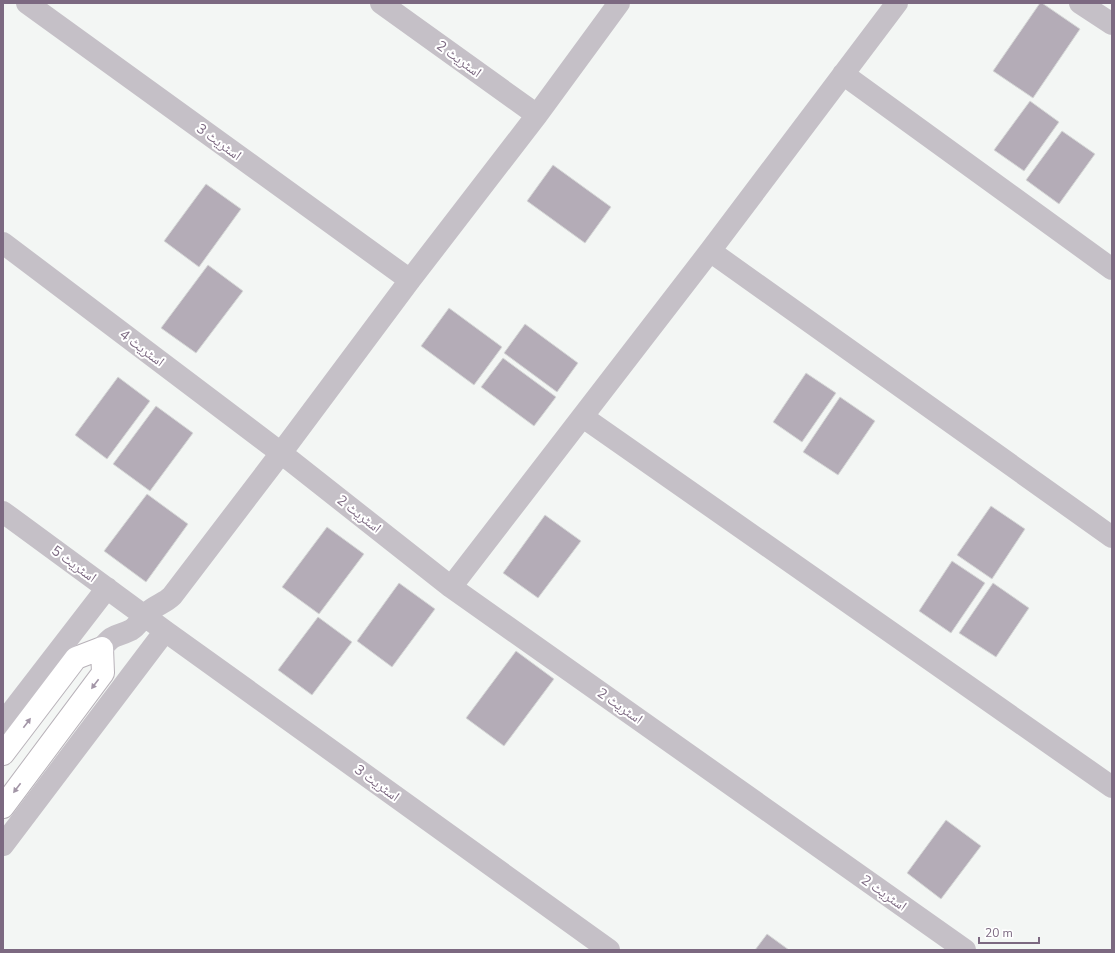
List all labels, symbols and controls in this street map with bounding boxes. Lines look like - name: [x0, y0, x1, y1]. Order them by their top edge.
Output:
- street label: اسٹریٹ 2: [433, 36, 485, 82]
- street label: اسٹریٹ 3: [193, 119, 245, 165]
- street label: اسٹریٹ 4: [116, 325, 168, 371]
- street label: اسٹریٹ 2: [333, 491, 385, 537]
- street label: اسٹریٹ 5: [48, 541, 100, 587]
- one-way arrow: [90, 679, 99, 690]
- street label: اسٹریٹ 2: [593, 683, 647, 729]
- one-way arrow: [22, 718, 31, 729]
- street label: اسٹریٹ 3: [351, 760, 403, 806]
- one-way arrow: [13, 783, 21, 794]
- street label: اسٹریٹ 2: [857, 870, 911, 916]
- scale bar: [979, 919, 1039, 945]
- text: 20 m: [985, 925, 1013, 941]

